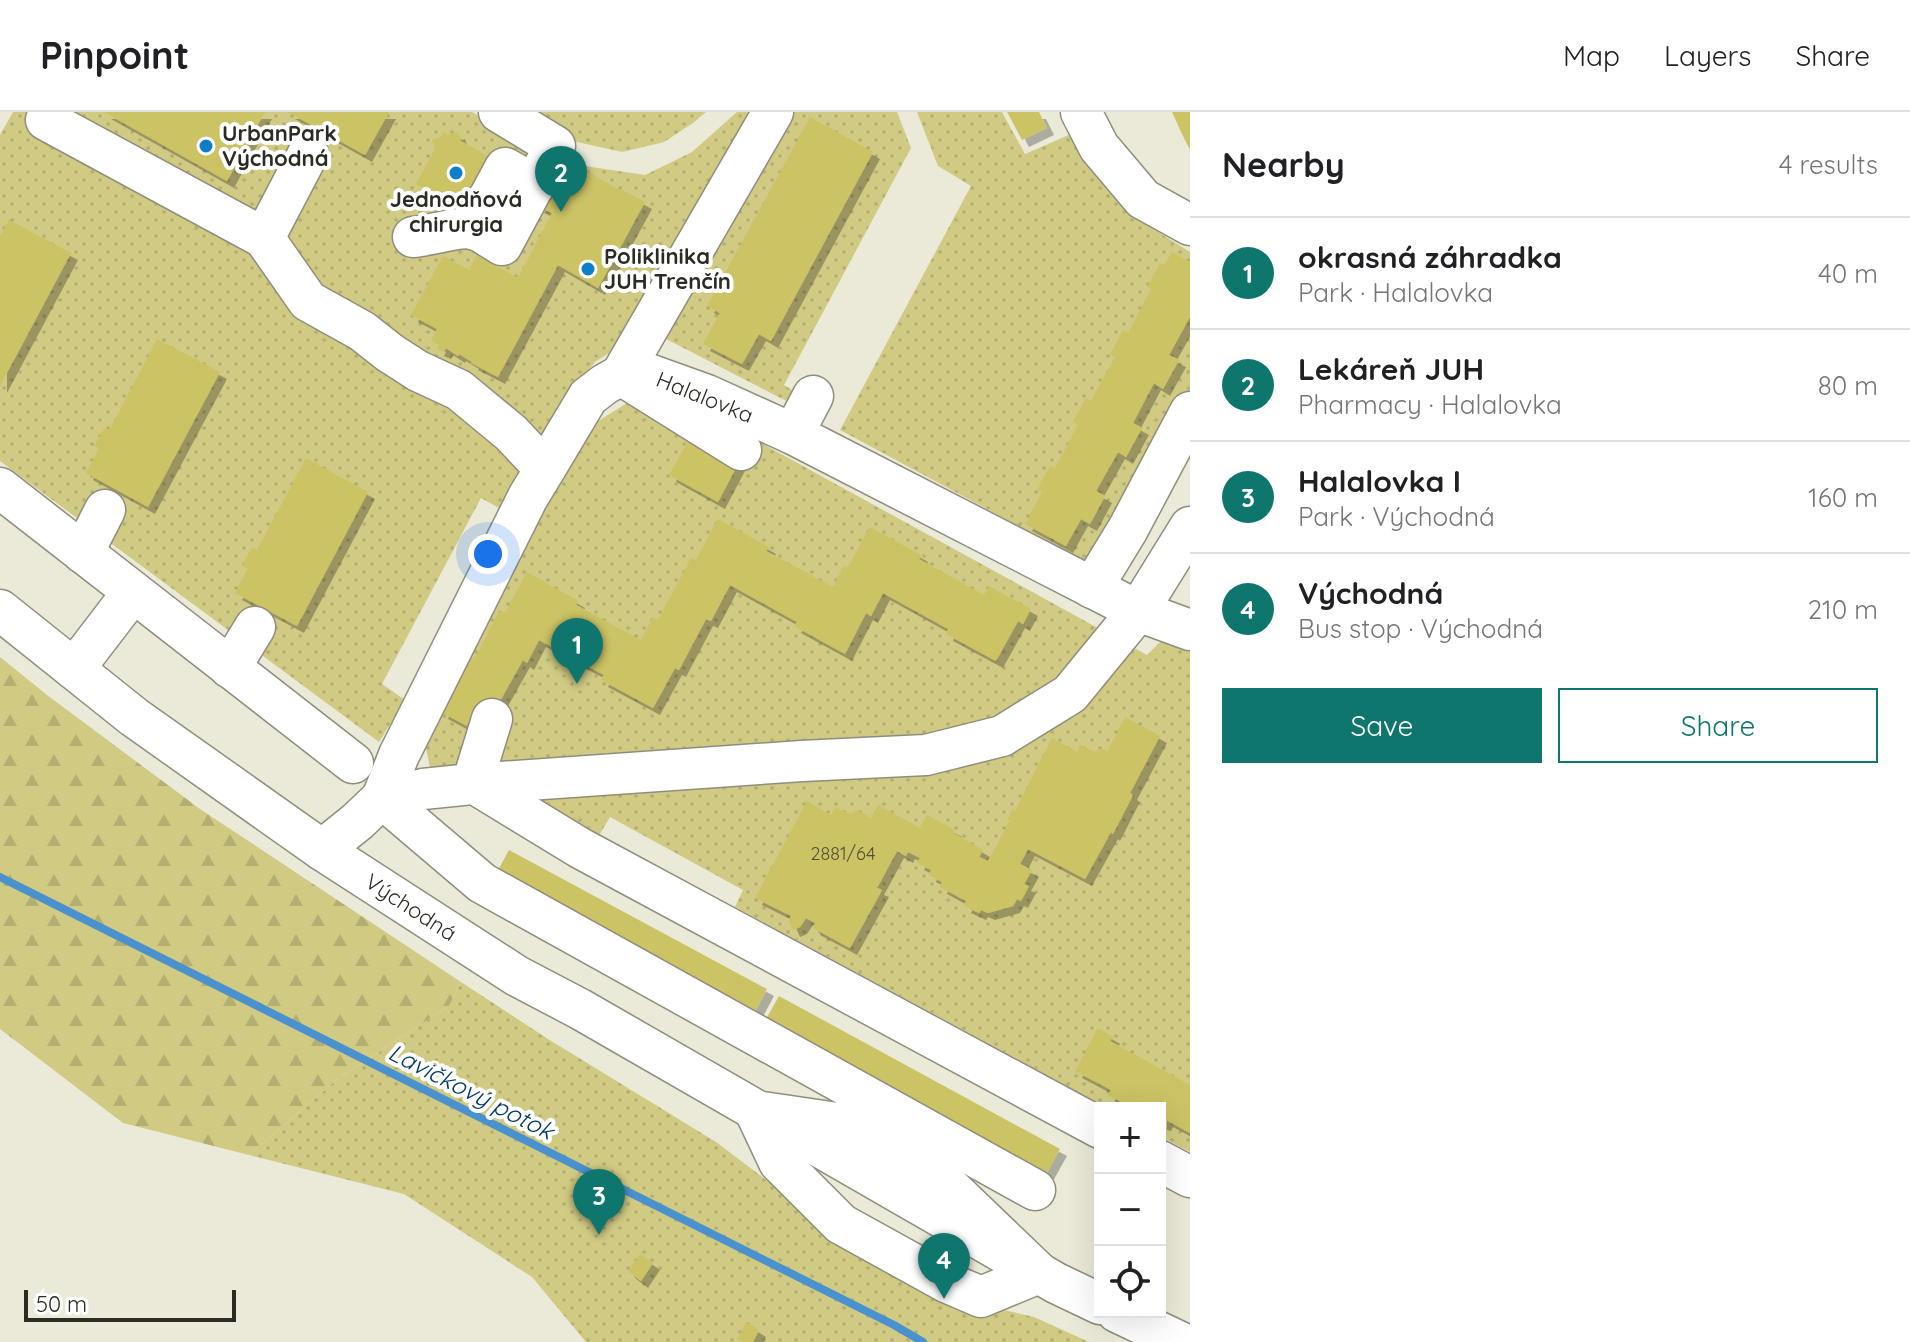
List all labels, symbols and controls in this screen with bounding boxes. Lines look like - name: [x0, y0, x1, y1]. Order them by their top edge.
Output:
- text: Pinpoint: [40, 31, 189, 79]
- text: Map: [1563, 38, 1620, 73]
- text: Layers: [1664, 38, 1751, 73]
- text: Share: [1795, 38, 1870, 73]
- place label: UrbanPark Východná: [222, 119, 337, 172]
- marker: UrbanPark Východná: [197, 137, 215, 155]
- text: Nearby: [1222, 143, 1345, 186]
- pin: 2: [535, 146, 587, 212]
- text: 4 results: [1779, 148, 1878, 181]
- marker: Jednodňová chirurgia: [447, 164, 465, 182]
- place label: Jednodňová chirurgia: [390, 185, 522, 238]
- text: okrasná záhradka: [1298, 238, 1562, 276]
- place label: Poliklinika JUH Trenčín: [604, 242, 731, 295]
- text: 1: [1243, 257, 1253, 290]
- text: 40 m: [1818, 257, 1878, 290]
- marker: Poliklinika JUH Trenčín: [579, 260, 597, 278]
- text: Park · Halalovka: [1298, 276, 1493, 309]
- text: Lekáreň JUH: [1298, 350, 1484, 388]
- street label: Halalovka: [652, 365, 758, 429]
- text: 2: [1241, 369, 1255, 402]
- text: 80 m: [1818, 369, 1878, 402]
- text: Pharmacy · Halalovka: [1298, 388, 1562, 421]
- text: Halalovka I: [1298, 462, 1461, 500]
- text: 3: [1241, 481, 1255, 514]
- text: 160 m: [1808, 481, 1878, 514]
- text: Park · Východná: [1298, 500, 1495, 533]
- your location: [468, 534, 508, 574]
- text: Východná: [1298, 574, 1443, 612]
- text: 4: [1240, 593, 1256, 626]
- text: 210 m: [1808, 593, 1878, 626]
- text: Bus stop · Východná: [1298, 612, 1543, 645]
- pin: 1: [551, 618, 603, 684]
- button: Save: [1222, 688, 1542, 763]
- button: Share: [1558, 688, 1878, 763]
- house number: 2881/64: [811, 842, 875, 865]
- street label: Východná: [360, 867, 462, 947]
- water label: Lavičkový potok: [384, 1037, 561, 1147]
- map controls: [1094, 1102, 1166, 1318]
- button: +: [1094, 1102, 1166, 1174]
- pin: 3: [573, 1169, 625, 1235]
- button: −: [1094, 1174, 1166, 1246]
- pin: 4: [918, 1233, 970, 1299]
- button: locate: [1094, 1246, 1166, 1318]
- scale bar: [24, 1286, 236, 1322]
- text: 50 m: [36, 1290, 87, 1318]

